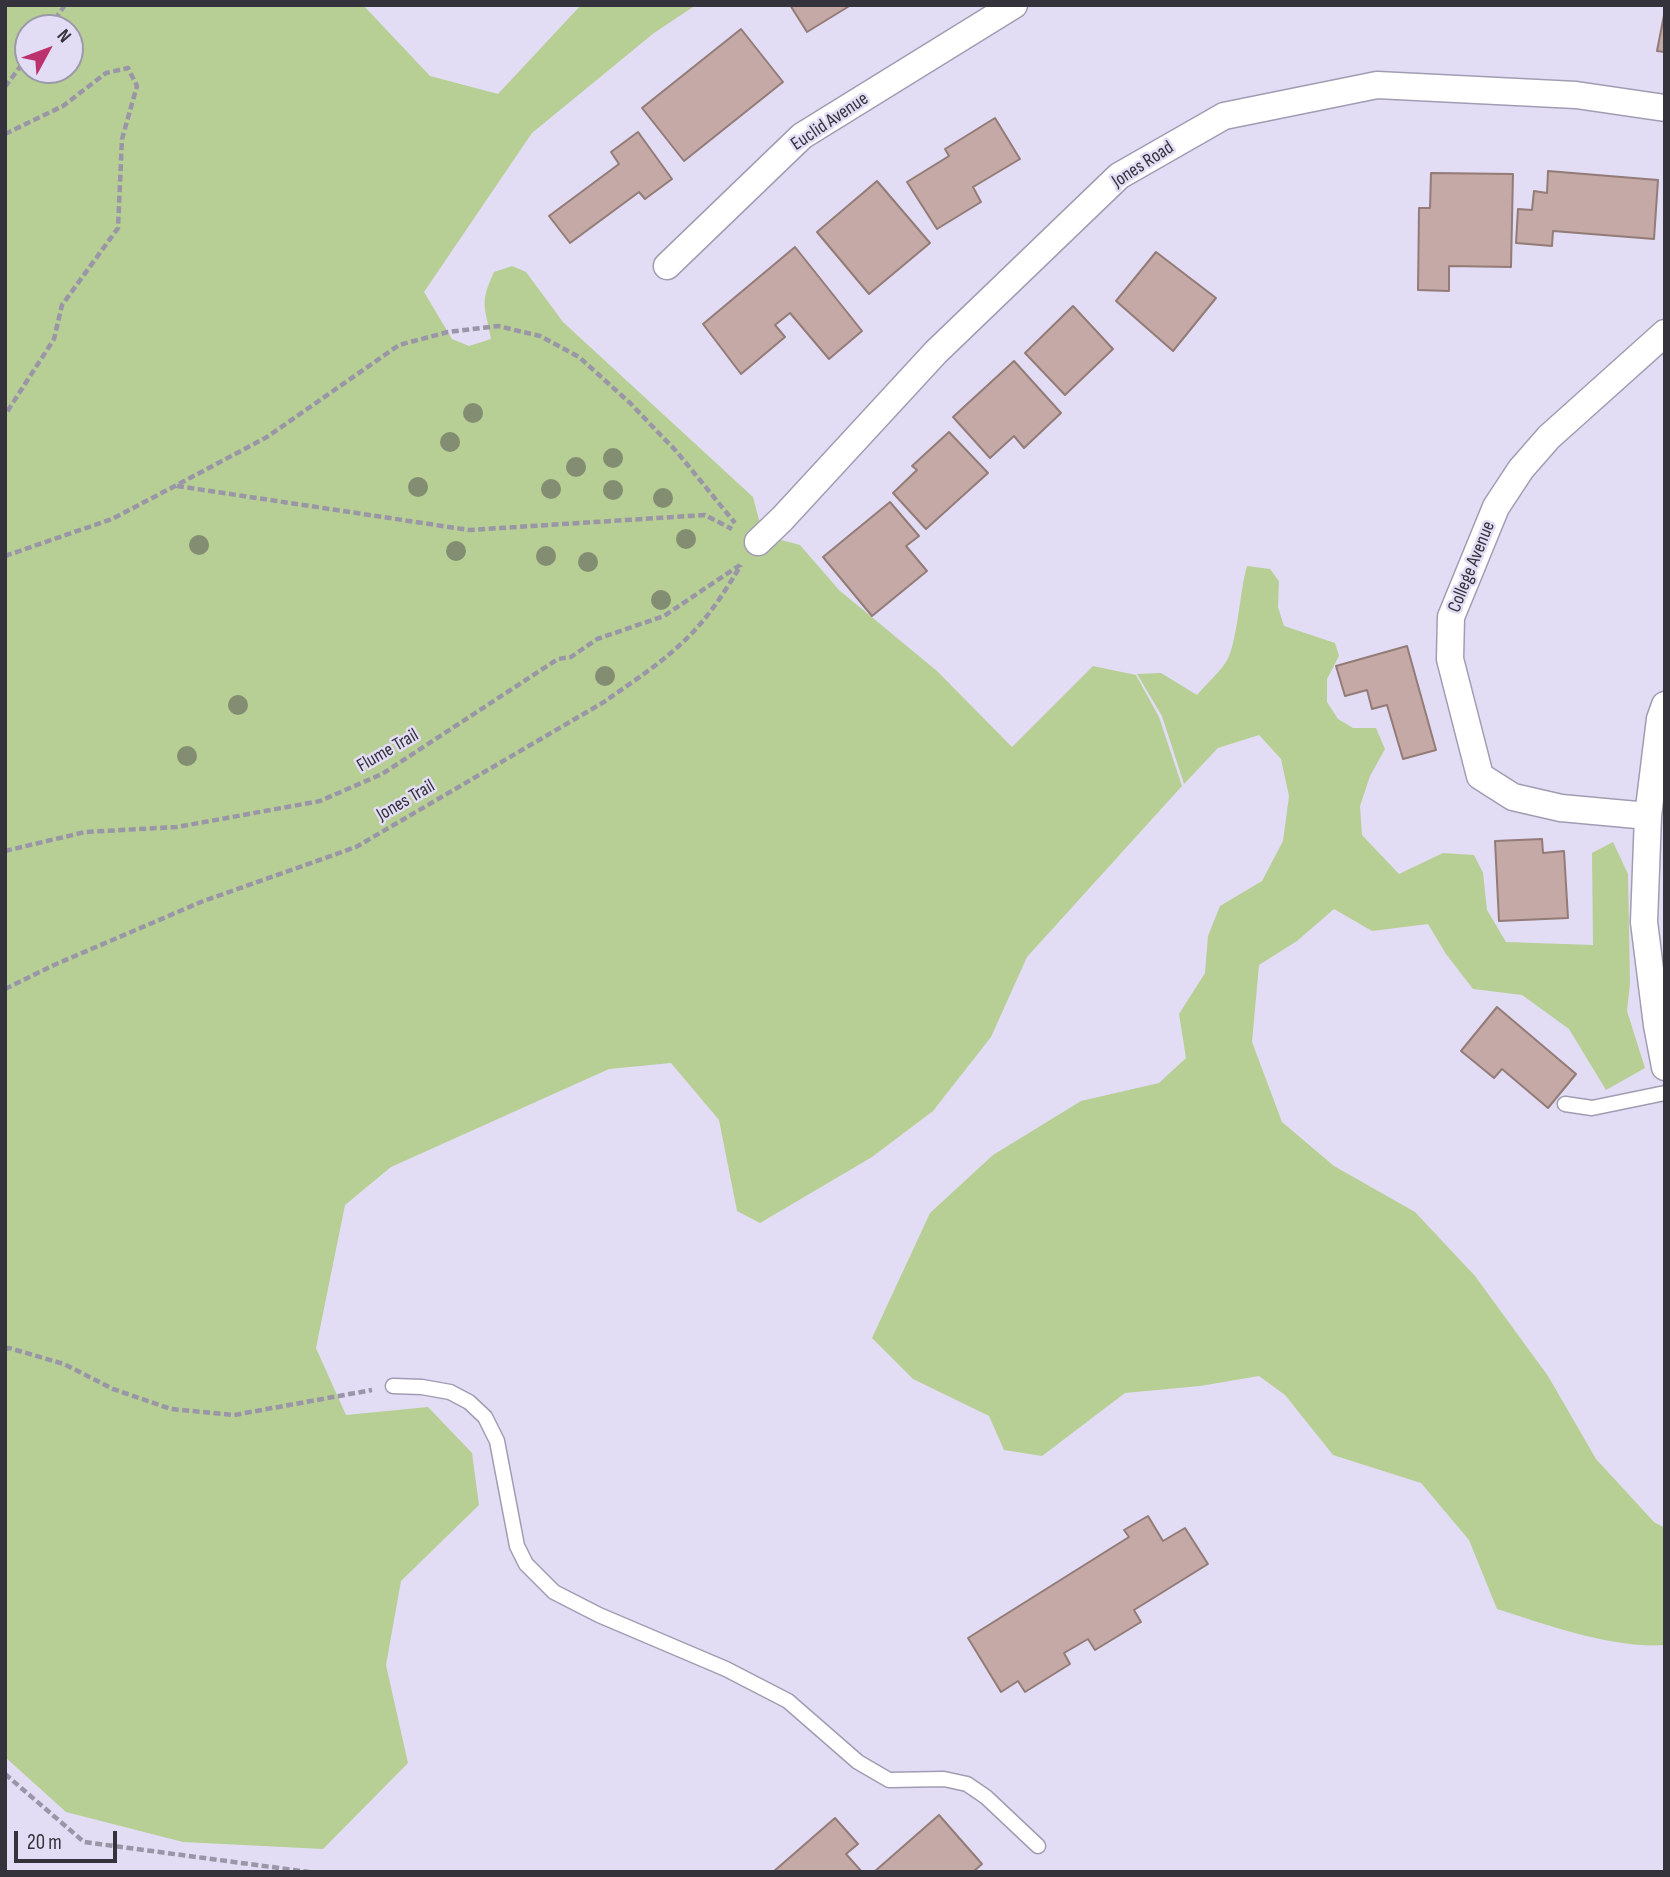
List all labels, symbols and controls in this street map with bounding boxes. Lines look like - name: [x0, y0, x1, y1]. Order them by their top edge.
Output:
- north arrow: [14, 14, 84, 84]
- text: N: [52, 25, 76, 48]
- street label: Euclid Avenue: [787, 88, 873, 156]
- street label: Jones Road: [1108, 137, 1178, 193]
- street label: College Avenue: [1443, 518, 1501, 616]
- street label: Flume Trail: [353, 724, 423, 778]
- street label: Jones Trail: [373, 775, 439, 827]
- scale bar: [18, 1818, 121, 1862]
- text: 20 m: [27, 1830, 62, 1855]

